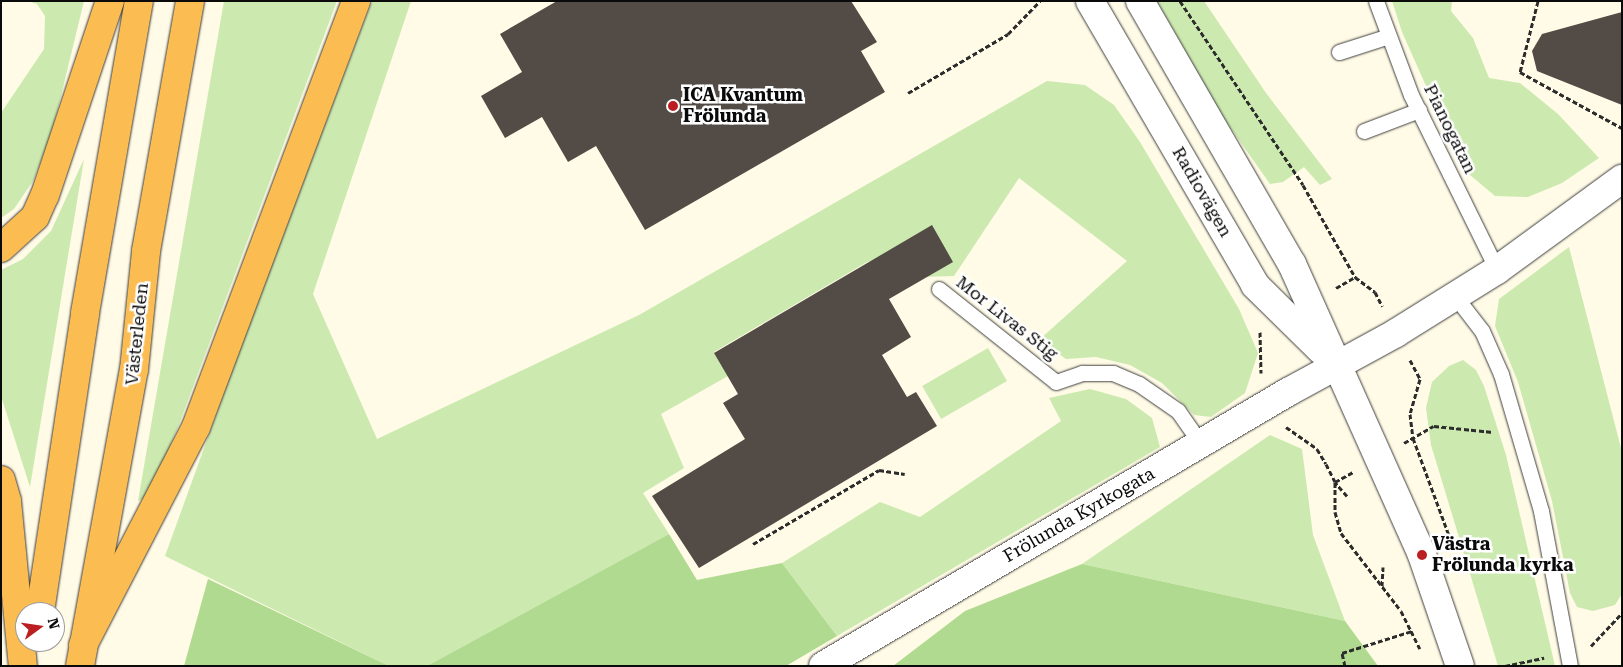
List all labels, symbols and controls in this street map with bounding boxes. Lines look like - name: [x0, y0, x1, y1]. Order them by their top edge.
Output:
- street label: Pianogatan: [1419, 81, 1481, 177]
- place label: ICA Kvantum Frölunda: [683, 85, 803, 128]
- marker: ICA Kvantum Frölunda: [667, 100, 679, 112]
- street label: Radiovägen: [1167, 143, 1237, 241]
- street label: Mor Livas Stig: [952, 271, 1062, 365]
- street label: Västerleden: [121, 282, 153, 386]
- street label: Frölunda Kyrkogata: [1000, 463, 1158, 567]
- place label: Västra Frölunda kyrka: [1432, 534, 1574, 576]
- marker: Västra Frölunda kyrka: [1416, 549, 1428, 561]
- north arrow: [15, 602, 65, 652]
- text: N: [45, 616, 63, 631]

